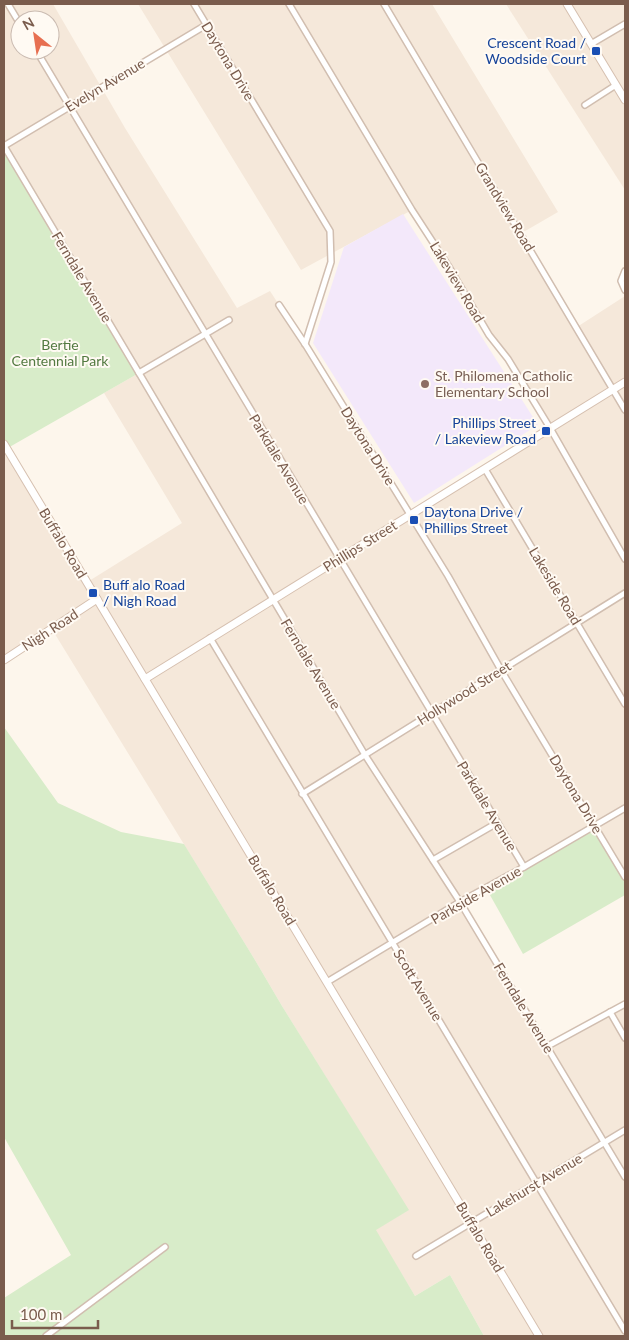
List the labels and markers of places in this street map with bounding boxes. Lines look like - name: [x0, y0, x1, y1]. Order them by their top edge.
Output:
- place label: Crescent Road / Woodside Court: [485, 34, 586, 67]
- marker: Crescent Road / Woodside Court: [590, 45, 602, 57]
- place label: St. Philomena Catholic Elementary School: [435, 367, 573, 400]
- marker: St. Philomena Catholic Elementary School: [419, 378, 431, 390]
- place label: Phillips Street / Lakeview Road: [435, 414, 536, 447]
- marker: Phillips Street / Lakeview Road: [540, 425, 552, 437]
- place label: Daytona Drive / Phillips Street: [424, 503, 523, 536]
- marker: Daytona Drive / Phillips Street: [408, 514, 420, 526]
- place label: Buff alo Road / Nigh Road: [103, 576, 185, 609]
- marker: Buff alo Road / Nigh Road: [87, 587, 99, 599]

